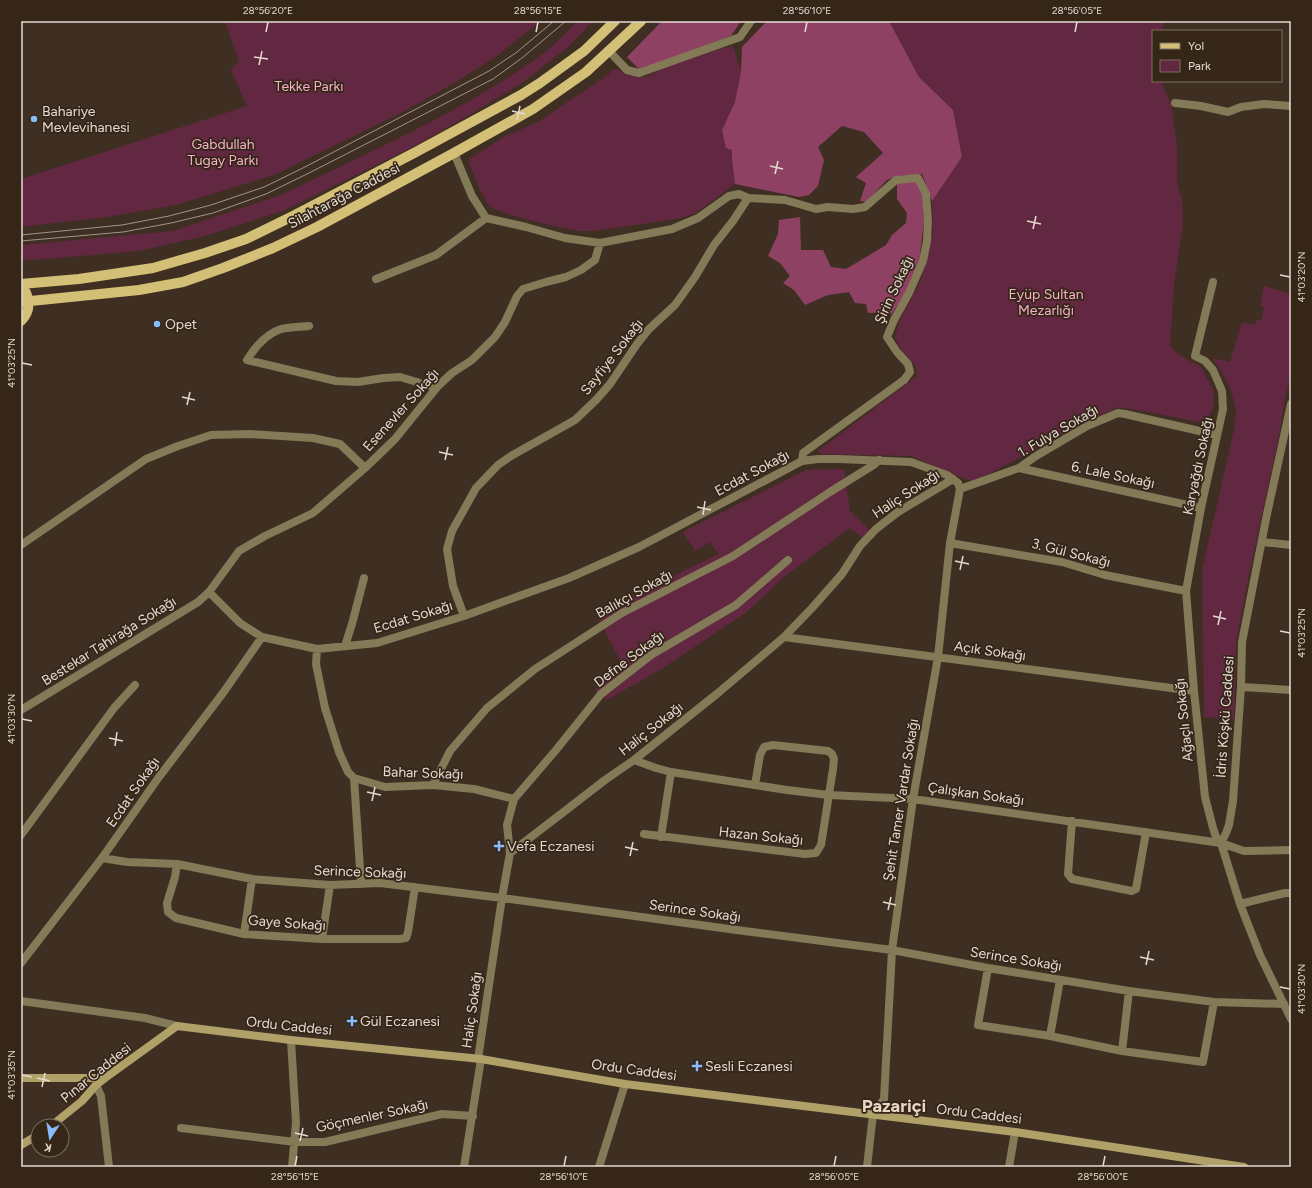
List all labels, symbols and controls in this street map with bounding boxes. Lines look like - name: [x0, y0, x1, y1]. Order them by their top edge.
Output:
- text: 28°56'20"E: [243, 4, 293, 17]
- text: 28°56'15"E: [514, 4, 562, 17]
- text: 28°56'10"E: [783, 4, 831, 17]
- text: 28°56'05"E: [1052, 4, 1102, 17]
- legend: [1152, 30, 1282, 82]
- text: Yol: [1188, 39, 1204, 53]
- text: Park: [1188, 59, 1211, 73]
- park label: Tekke Parkı: [275, 78, 343, 95]
- place label: Bahariye Mevlevihanesi: [42, 103, 130, 136]
- marker: Bahariye Mevlevihanesi: [29, 114, 39, 124]
- park label: Gabdullah Tugay Parkı: [188, 136, 258, 169]
- street label: Silahtarağa Caddesi: [285, 159, 403, 233]
- text: 41°03'20"N: [1295, 252, 1308, 302]
- street label: Şirin Sokağı: [871, 253, 917, 327]
- park label: Eyüp Sultan Mezarlığı: [1009, 286, 1084, 319]
- place label: Opet: [165, 316, 197, 333]
- street label: Sayfiye Sokağı: [577, 316, 647, 398]
- marker: Opet: [152, 319, 162, 329]
- text: 41°03'25"N: [5, 338, 18, 388]
- street label: Esenevler Sokağı: [359, 365, 443, 455]
- street label: 1. Fulya Sokağı: [1015, 401, 1101, 461]
- street label: Karyağdı Sokağı: [1179, 415, 1217, 517]
- street label: Ecdat Sokağı: [712, 446, 792, 500]
- street label: 6. Lale Sokağı: [1070, 458, 1156, 492]
- street label: Haliç Sokağı: [869, 466, 943, 522]
- street label: 3. Gül Sokağı: [1030, 535, 1112, 571]
- street label: Balıkçı Sokağı: [593, 566, 675, 622]
- street label: Bestekar Tahirağa Sokağı: [39, 593, 179, 689]
- street label: Ecdat Sokağı: [371, 597, 455, 637]
- text: 41°03'25"N: [1295, 608, 1308, 658]
- street label: Defne Sokağı: [591, 627, 667, 691]
- street label: Açık Sokağı: [953, 638, 1027, 664]
- street label: İdris Köşkü Caddesi: [1212, 655, 1238, 779]
- street label: Ağaçlı Sokağı: [1171, 677, 1197, 763]
- text: 41°03'30"N: [5, 694, 18, 744]
- street label: Haliç Sokağı: [615, 699, 687, 759]
- street label: Şehit Tamer Vardar Sokağı: [880, 718, 922, 882]
- street label: Ecdat Sokağı: [103, 754, 163, 830]
- street label: Bahar Sokağı: [382, 763, 464, 783]
- street label: Çalışkan Sokağı: [927, 779, 1025, 809]
- street label: Hazan Sokağı: [718, 823, 804, 849]
- place label: Vefa Eczanesi: [507, 838, 595, 855]
- marker: Vefa Eczanesi: [494, 841, 504, 851]
- street label: Serince Sokağı: [313, 862, 407, 882]
- street label: Serince Sokağı: [648, 896, 742, 926]
- street label: Gaye Sokağı: [248, 912, 326, 934]
- street label: Serince Sokağı: [969, 943, 1063, 975]
- text: 41°03'30"N: [1295, 964, 1308, 1014]
- street label: Haliç Sokağı: [458, 971, 486, 1049]
- street label: Ordu Caddesi: [245, 1013, 333, 1039]
- place label: Gül Eczanesi: [360, 1013, 440, 1030]
- marker: Gül Eczanesi: [347, 1016, 357, 1026]
- street label: Pınar Caddesi: [57, 1039, 135, 1107]
- text: 41°03'35"N: [5, 1050, 18, 1100]
- street label: Ordu Caddesi: [590, 1056, 678, 1084]
- place label: Sesli Eczanesi: [705, 1058, 793, 1075]
- marker: Sesli Eczanesi: [692, 1061, 702, 1071]
- district label: Pazariçi: [862, 1095, 926, 1117]
- street label: Göçmenler Sokağı: [314, 1096, 430, 1136]
- street label: Ordu Caddesi: [935, 1100, 1023, 1128]
- north arrow: [30, 1118, 70, 1158]
- text: K: [42, 1140, 53, 1154]
- text: 28°56'15"E: [271, 1170, 319, 1183]
- text: 28°56'10"E: [540, 1170, 588, 1183]
- text: 28°56'05"E: [809, 1170, 859, 1183]
- text: 28°56'00"E: [1078, 1170, 1128, 1183]

